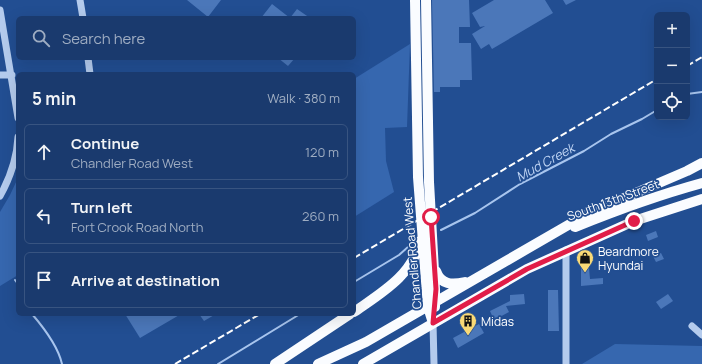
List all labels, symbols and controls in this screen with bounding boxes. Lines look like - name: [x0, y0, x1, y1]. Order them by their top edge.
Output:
- map controls: [654, 12, 690, 120]
- button: +: [654, 12, 690, 48]
- search box: [16, 16, 356, 60]
- icon: search: [30, 27, 52, 49]
- text: Search here: [62, 28, 145, 49]
- button: −: [654, 48, 690, 84]
- button: locate: [654, 84, 690, 120]
- text: 5 min: [32, 87, 76, 110]
- text: Walk · 380 m: [267, 89, 340, 107]
- text: Continue: [71, 133, 139, 154]
- water label: Mud Creek: [512, 137, 580, 185]
- icon: ahead: [33, 141, 55, 163]
- text: 120 m: [305, 143, 339, 161]
- text: Chandler Road West: [71, 154, 193, 172]
- street label: South 13th Street: [565, 175, 662, 225]
- street label: Chandler Road West: [399, 196, 425, 310]
- text: Turn left: [71, 197, 133, 218]
- icon: left: [33, 205, 55, 227]
- text: 260 m: [302, 207, 339, 225]
- route start: [422, 208, 440, 226]
- route end: [625, 212, 643, 230]
- text: Fort Crook Road North: [71, 218, 203, 236]
- place label: Beardmore Hyundai: [598, 243, 659, 274]
- shop icon: Beardmore Hyundai: [575, 248, 595, 273]
- icon: arrive: [33, 269, 55, 291]
- text: Arrive at destination: [71, 270, 220, 291]
- building icon: Midas: [458, 311, 478, 336]
- place label: Midas: [481, 313, 514, 330]

